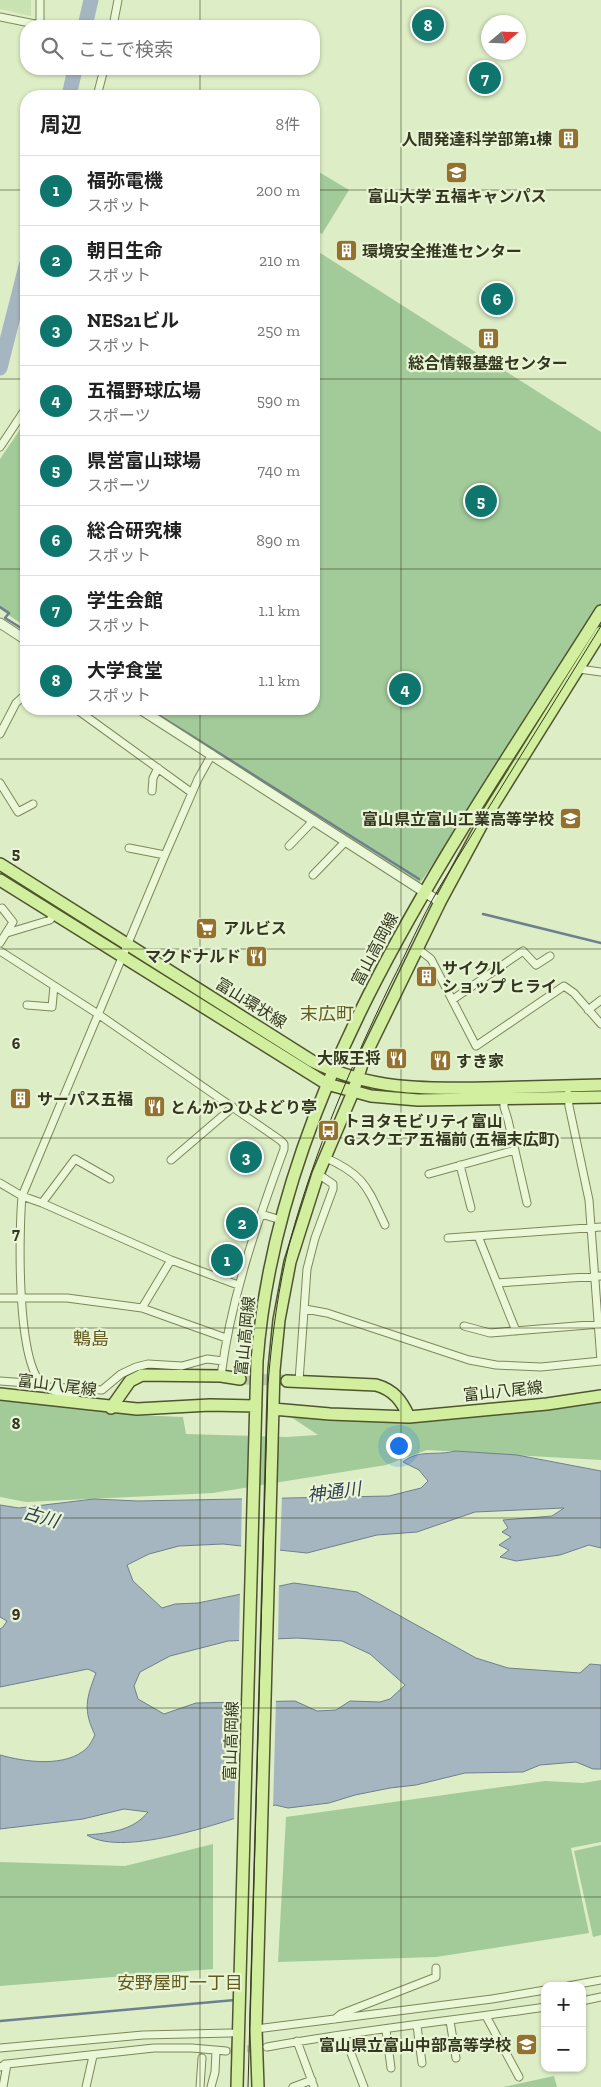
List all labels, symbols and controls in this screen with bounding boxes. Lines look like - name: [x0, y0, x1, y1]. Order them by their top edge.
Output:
- pin: 8: [412, 6, 444, 44]
- north arrow: [481, 15, 526, 60]
- search box: [20, 20, 320, 75]
- icon: search: [38, 34, 66, 62]
- text: ここで検索: [78, 38, 173, 61]
- pin: 7: [469, 59, 501, 97]
- text: 周辺: [40, 112, 82, 137]
- text: 8件: [275, 115, 300, 134]
- building icon: 人間発達科学部第1棟: [556, 127, 580, 151]
- place label: 人間発達科学部第1棟: [402, 130, 552, 149]
- school or university icon: 富山大学 五福キャンパス: [445, 160, 469, 184]
- text: 福弥電機: [87, 169, 163, 192]
- text: 1: [53, 181, 59, 200]
- text: 200 m: [256, 181, 300, 200]
- place label: 富山大学 五福キャンパス: [368, 187, 547, 206]
- text: スポット: [87, 196, 151, 215]
- text: 朝日生命: [87, 239, 163, 262]
- building icon: 環境安全推進センター: [334, 239, 358, 263]
- place label: 環境安全推進センター: [362, 242, 522, 261]
- text: 2: [52, 251, 60, 270]
- text: 210 m: [259, 251, 300, 270]
- text: スポット: [87, 266, 151, 285]
- pin: 6: [481, 280, 513, 318]
- text: NES21ビル: [87, 309, 179, 332]
- text: 3: [52, 321, 60, 340]
- text: 250 m: [257, 321, 300, 340]
- building icon: 総合情報基盤センター: [476, 327, 500, 351]
- text: スポット: [87, 336, 151, 355]
- place label: 総合情報基盤センター: [408, 354, 568, 373]
- text: 五福野球広場: [87, 379, 201, 402]
- text: 4: [51, 391, 61, 410]
- text: 590 m: [257, 391, 300, 410]
- text: スポーツ: [87, 406, 151, 425]
- text: 県営富山球場: [87, 449, 201, 472]
- text: 5: [52, 461, 60, 480]
- text: 740 m: [258, 461, 300, 480]
- text: スポーツ: [87, 476, 151, 495]
- pin: 5: [465, 482, 497, 520]
- text: 総合研究棟: [87, 519, 182, 542]
- text: 6: [52, 531, 60, 550]
- text: 890 m: [256, 531, 300, 550]
- text: スポット: [87, 546, 151, 565]
- text: 学生会館: [87, 589, 163, 612]
- text: 7: [52, 601, 60, 620]
- text: 1.1 km: [259, 601, 300, 620]
- text: スポット: [87, 616, 151, 635]
- text: 大学食堂: [87, 659, 163, 682]
- pin: 4: [389, 670, 421, 708]
- text: 8: [52, 671, 60, 690]
- text: 1.1 km: [259, 671, 300, 690]
- text: スポット: [87, 686, 151, 705]
- school or university icon: 富山県立富山工業高等学校: [558, 807, 582, 831]
- place label: 富山県立富山工業高等学校: [362, 810, 554, 829]
- text: 5: [12, 844, 20, 863]
- street label: 富山高岡線: [348, 909, 402, 989]
- supermarket icon: アルビス: [195, 916, 219, 940]
- place label: アルビス: [223, 919, 287, 938]
- restaurant icon: マクドナルド: [245, 944, 269, 968]
- place label: マクドナルド: [145, 947, 241, 966]
- place label: サイクル ショップ ヒライ: [442, 959, 557, 996]
- building icon: サイクル ショップ ヒライ: [414, 965, 438, 989]
- street label: 富山環状線: [212, 974, 290, 1032]
- district label: 末広町: [300, 1003, 354, 1025]
- text: 6: [12, 1034, 21, 1053]
- restaurant icon: 大阪王将: [385, 1046, 409, 1070]
- place label: 大阪王将: [317, 1049, 381, 1068]
- restaurant icon: すき家: [428, 1049, 452, 1073]
- place label: すき家: [456, 1052, 504, 1071]
- building icon: サーパス五福: [9, 1087, 33, 1111]
- place label: サーパス五福: [37, 1090, 133, 1109]
- restaurant icon: とんかつ ひよどり亭: [142, 1095, 166, 1119]
- place label: とんかつ ひよどり亭: [170, 1098, 317, 1117]
- place label: トヨタモビリティ富山 Gスクエア五福前 (五福末広町): [344, 1112, 560, 1149]
- bus stop icon: トヨタモビリティ富山 Gスクエア五福前 (五福末広町): [316, 1118, 340, 1142]
- pin: 3: [230, 1138, 262, 1176]
- pin: 2: [226, 1204, 258, 1242]
- text: 7: [12, 1224, 20, 1243]
- pin: 1: [211, 1241, 243, 1279]
- street label: 富山高岡線: [231, 1295, 259, 1377]
- district label: 鵯島: [73, 1328, 109, 1350]
- street label: 富山八尾線: [16, 1371, 98, 1399]
- street label: 富山八尾線: [462, 1377, 544, 1405]
- text: 8: [12, 1414, 21, 1433]
- your location: [386, 1433, 412, 1459]
- water label: 神通川: [306, 1478, 364, 1506]
- water label: 古川: [21, 1501, 63, 1533]
- text: 9: [12, 1603, 21, 1622]
- street label: 富山高岡線: [220, 1701, 242, 1781]
- district label: 安野屋町一丁目: [117, 1972, 243, 1994]
- map controls: [541, 1982, 586, 2072]
- button: +: [541, 1982, 586, 2027]
- button: −: [541, 2027, 586, 2072]
- school or university icon: 富山県立富山中部高等学校: [515, 2033, 539, 2057]
- place label: 富山県立富山中部高等学校: [319, 2036, 511, 2055]

